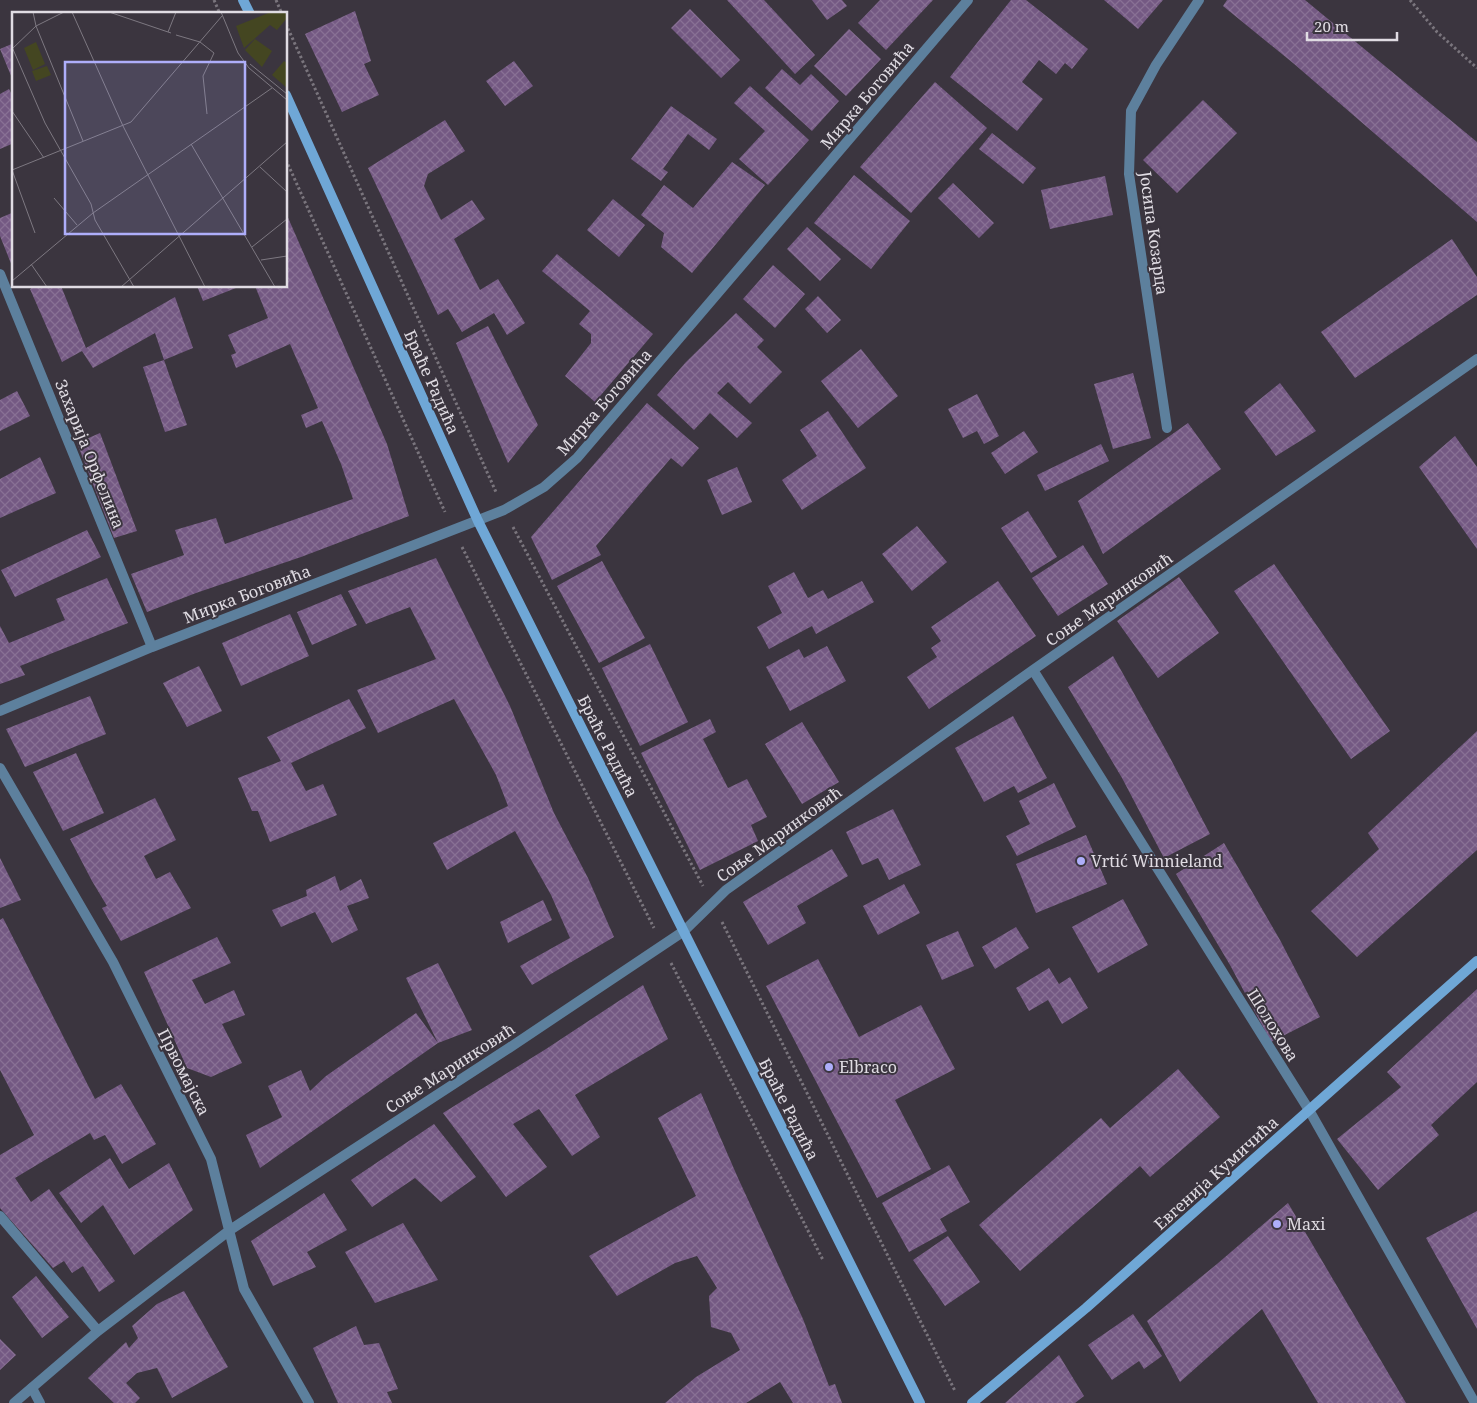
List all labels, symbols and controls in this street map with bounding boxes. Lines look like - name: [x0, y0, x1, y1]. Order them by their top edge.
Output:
- scale bar: [1307, 10, 1397, 42]
- inset map: [12, 12, 288, 288]
- text: 20 m: [1314, 16, 1349, 36]
- street label: Мирка Боговића: [815, 36, 919, 154]
- street label: Јосипа Козарца: [1134, 169, 1174, 296]
- street label: Браће Радића: [399, 326, 465, 438]
- street label: Мирка Боговића: [552, 344, 656, 460]
- street label: Захарија Орфелина: [50, 376, 130, 532]
- street label: Соње Маринковић: [1041, 547, 1177, 651]
- street label: Мирка Боговића: [180, 560, 314, 628]
- street label: Браће Радића: [573, 691, 643, 801]
- street label: Соње Маринковић: [712, 781, 846, 887]
- place label: Vrtić Winnieland: [1091, 850, 1223, 872]
- marker: Vrtić Winnieland: [1075, 855, 1087, 867]
- street label: Шолохова: [1242, 984, 1304, 1066]
- street label: Соње Маринковић: [381, 1018, 519, 1118]
- street label: Првомајска: [153, 1025, 215, 1119]
- street label: Браће Радића: [754, 1054, 824, 1164]
- place label: Elbraco: [839, 1056, 897, 1078]
- marker: Elbraco: [823, 1061, 835, 1073]
- street label: Евгенија Кумичића: [1149, 1111, 1283, 1235]
- place label: Maxi: [1287, 1213, 1325, 1235]
- marker: Maxi: [1271, 1218, 1283, 1230]

